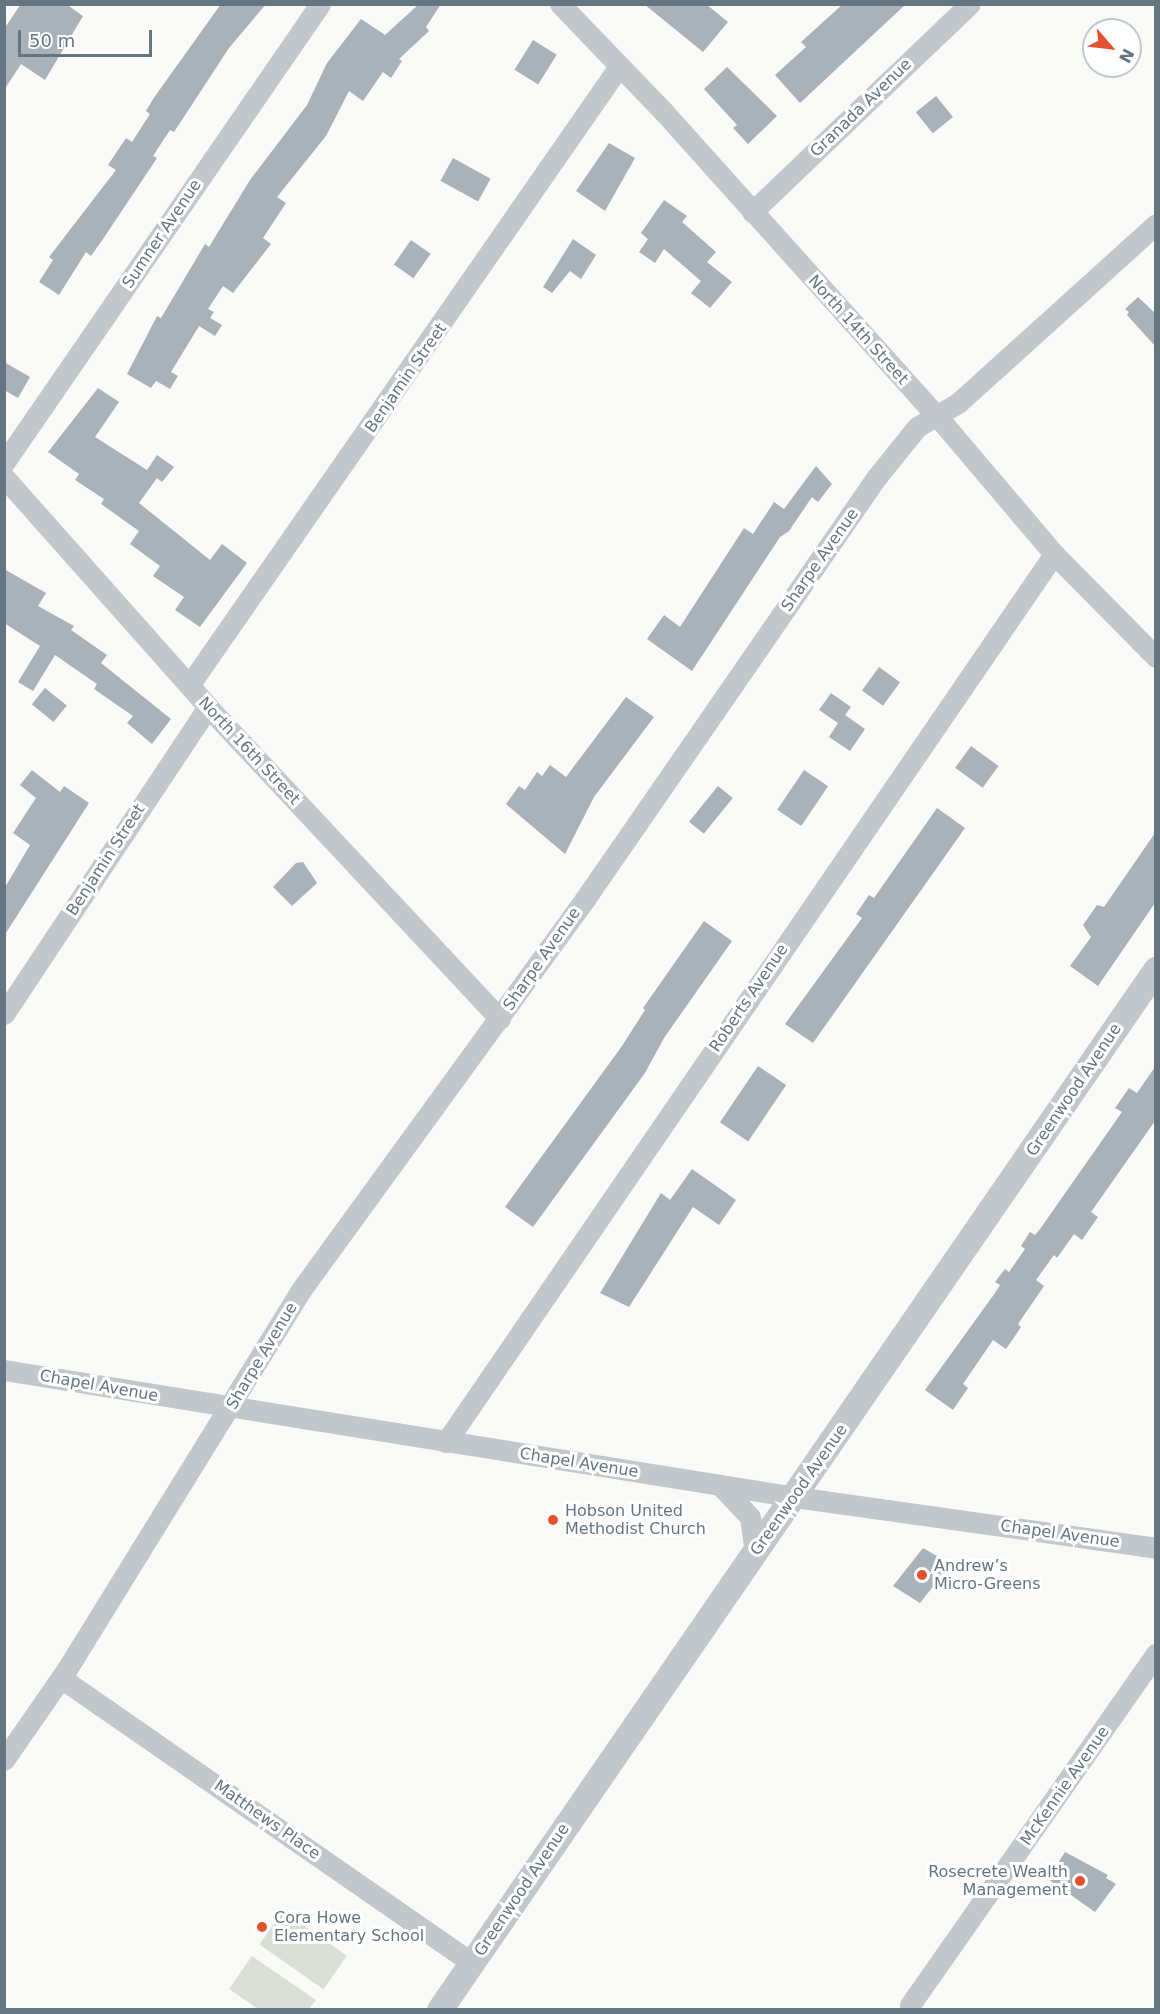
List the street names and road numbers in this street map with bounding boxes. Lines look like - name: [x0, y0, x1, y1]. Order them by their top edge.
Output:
- street label: Granada Avenue: [806, 55, 916, 161]
- street label: Sumner Avenue: [119, 176, 205, 292]
- street label: North 14th Street: [804, 271, 912, 389]
- street label: Benjamin Street: [361, 320, 451, 436]
- street label: Sharpe Avenue: [777, 505, 863, 615]
- street label: North 16th Street: [194, 693, 304, 809]
- street label: Benjamin Street: [63, 801, 149, 919]
- street label: Sharpe Avenue: [499, 904, 585, 1014]
- street label: Roberts Avenue: [706, 940, 792, 1056]
- street label: Greenwood Avenue: [1022, 1020, 1126, 1160]
- street label: Sharpe Avenue: [223, 1299, 301, 1413]
- street label: Chapel Avenue: [38, 1366, 160, 1406]
- street label: Greenwood Avenue: [746, 1421, 852, 1559]
- street label: Chapel Avenue: [518, 1444, 640, 1482]
- street label: Chapel Avenue: [999, 1516, 1121, 1552]
- street label: McKennie Avenue: [1017, 1723, 1113, 1849]
- street label: Matthews Place: [210, 1776, 324, 1864]
- street label: Greenwood Avenue: [470, 1820, 574, 1960]

